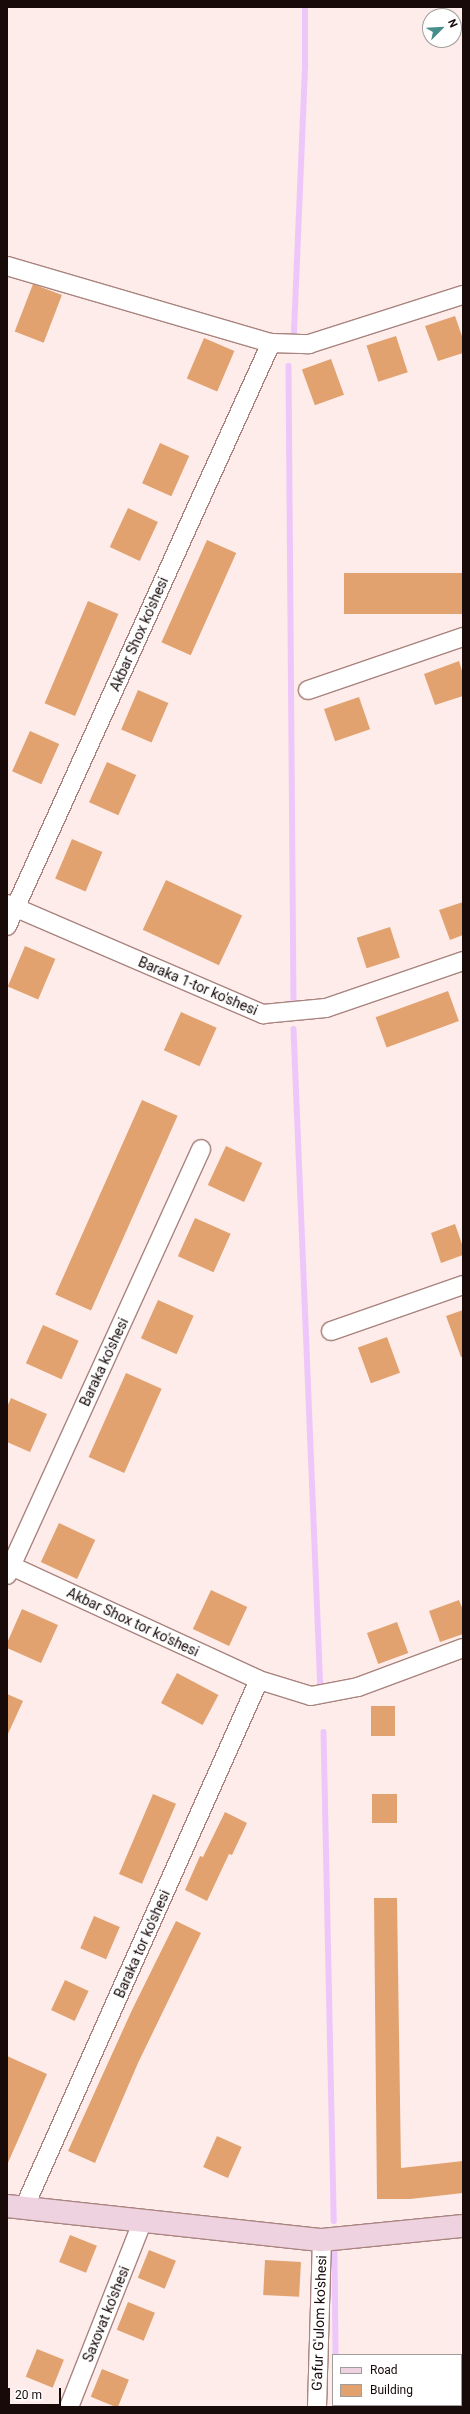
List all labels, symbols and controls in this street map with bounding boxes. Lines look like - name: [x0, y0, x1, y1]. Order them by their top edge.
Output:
- north arrow: [422, 8, 462, 48]
- text: N: [445, 17, 460, 30]
- street label: Akbar Shox ko'shesi: [106, 574, 172, 694]
- street label: Baraka 1-tor ko'shesi: [136, 953, 260, 1019]
- street label: Baraka ko'shesi: [76, 1315, 132, 1409]
- street label: Akbar Shox tor ko'shesi: [64, 1584, 202, 1660]
- street label: Baraka tor ko'shesi: [111, 1887, 173, 2001]
- street label: G'afur G'ulom ko'shesi: [308, 2255, 330, 2391]
- street label: Saxovat ko'shesi: [79, 2264, 133, 2364]
- legend: [332, 2354, 462, 2406]
- text: Road: [370, 2363, 398, 2377]
- scale bar: [10, 2380, 63, 2406]
- text: Building: [370, 2383, 413, 2397]
- text: 20 m: [15, 2388, 42, 2402]

